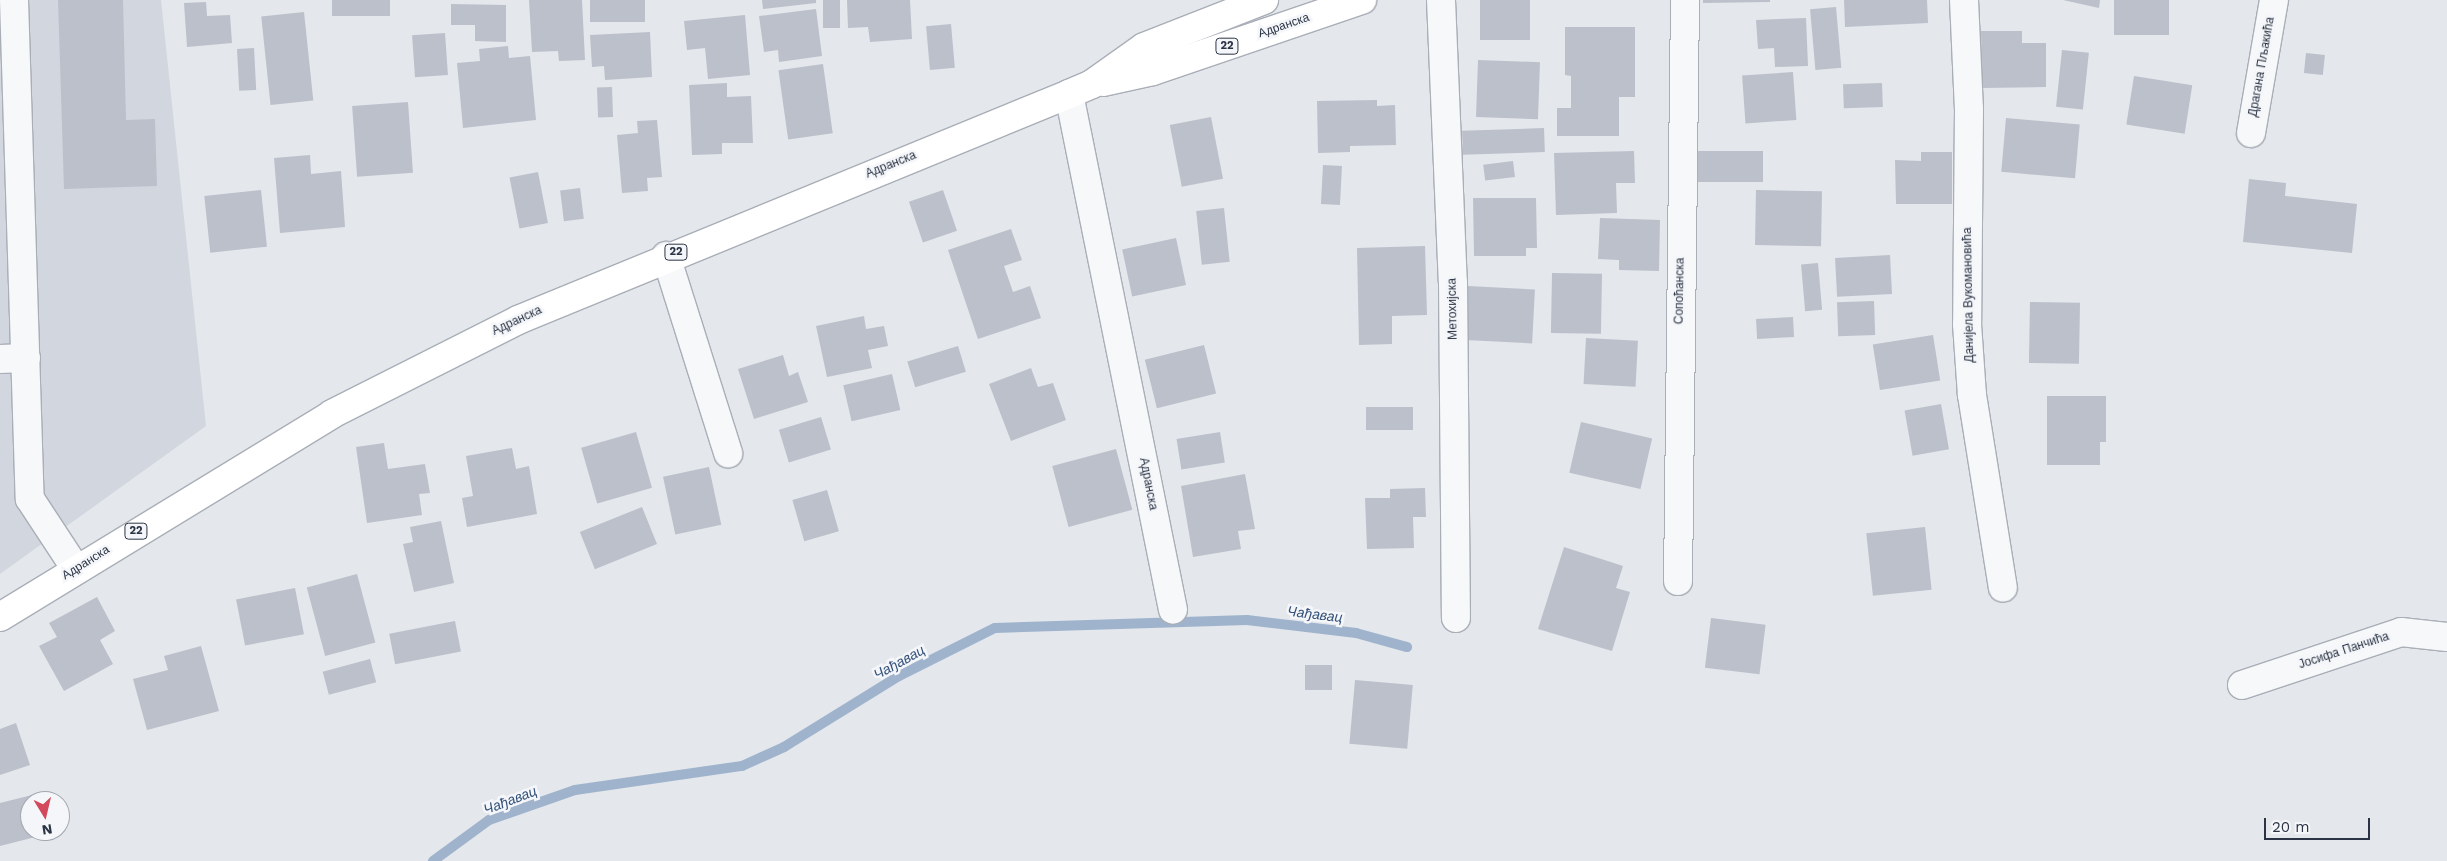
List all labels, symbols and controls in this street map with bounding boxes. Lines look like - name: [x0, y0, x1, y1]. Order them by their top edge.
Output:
- street label: Адранска: [1257, 11, 1311, 41]
- street label: Драгана Пљакића: [2246, 16, 2278, 118]
- road number: 22: [1214, 37, 1240, 54]
- street label: Адранска: [864, 148, 918, 182]
- street label: Данијела Вукомановића: [1961, 227, 1977, 363]
- road number: 22: [664, 243, 688, 260]
- street label: Сопоћанска: [1672, 258, 1688, 324]
- street label: Метохијска: [1445, 278, 1461, 340]
- street label: Адранска: [490, 303, 544, 339]
- street label: Адранска: [1136, 457, 1160, 511]
- road number: 22: [124, 522, 148, 540]
- street label: Адранска: [60, 543, 112, 583]
- water label: Чађавац: [1286, 602, 1344, 626]
- street label: Јосифа Панчића: [2297, 630, 2391, 672]
- water label: Чађавац: [871, 641, 927, 683]
- water label: Чађавац: [481, 782, 539, 818]
- north arrow: [20, 791, 70, 841]
- scale bar: [2267, 808, 2373, 840]
- text: 20 m: [2272, 818, 2310, 836]
- text: N: [41, 821, 54, 839]

